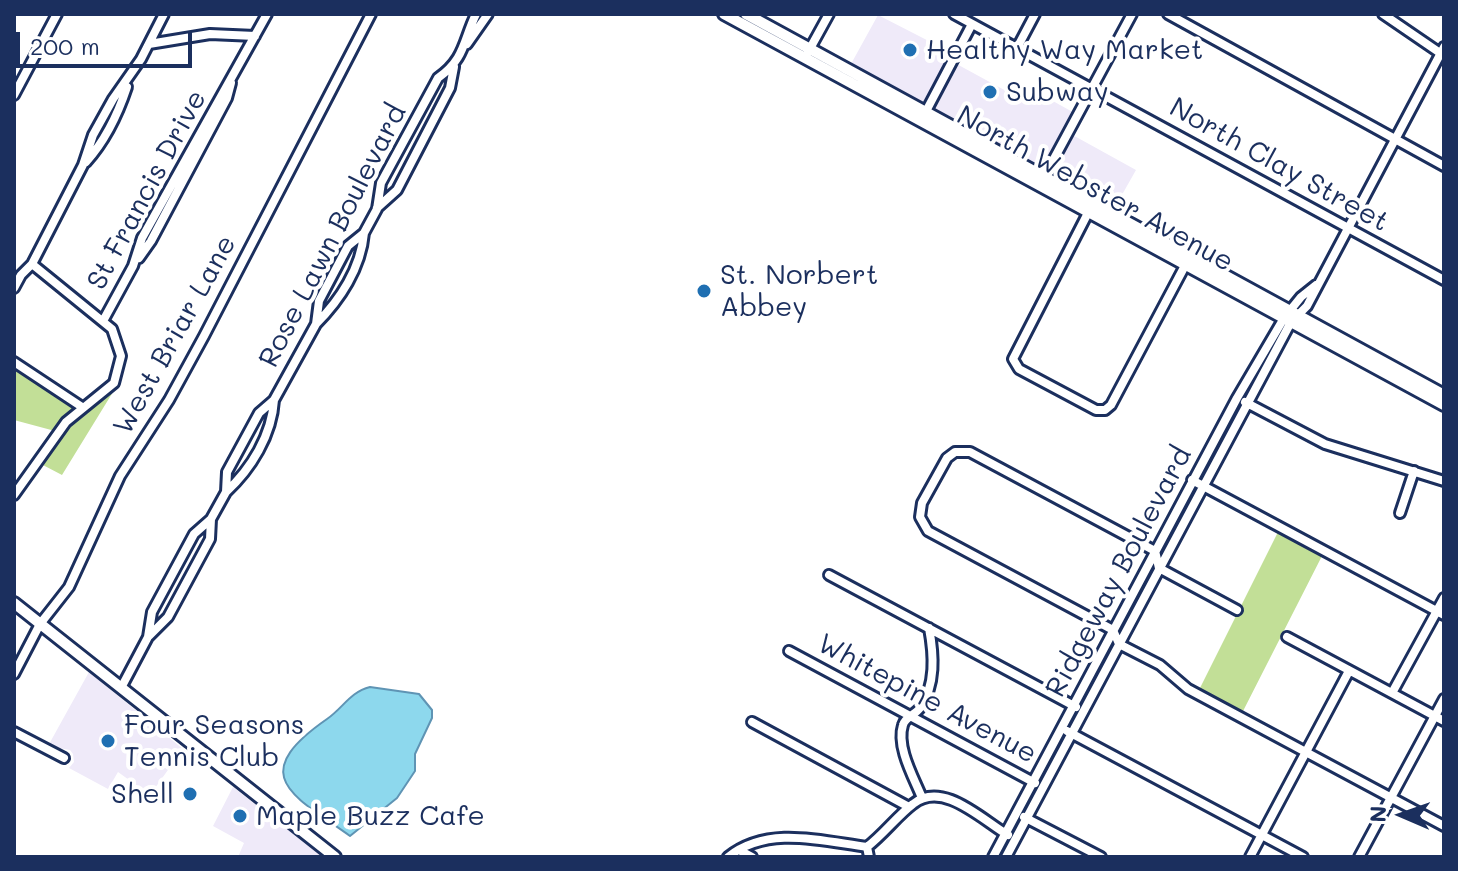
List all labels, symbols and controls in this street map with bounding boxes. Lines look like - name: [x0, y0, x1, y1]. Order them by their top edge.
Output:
- scale bar: [20, 16, 196, 66]
- text: 200 m: [30, 30, 100, 61]
- place label: Healthy Way Market: [926, 33, 1203, 67]
- marker: Healthy Way Market: [901, 41, 919, 59]
- place label: Subway: [1006, 75, 1109, 109]
- marker: Subway: [981, 83, 999, 101]
- street label: St Francis Drive: [80, 84, 214, 296]
- street label: North Clay Street: [1163, 91, 1395, 239]
- street label: Rose Lawn Boulevard: [252, 99, 414, 373]
- street label: North Webster Avenue: [951, 99, 1239, 279]
- street label: West Briar Lane: [106, 230, 244, 440]
- place label: St. Norbert Abbey: [720, 258, 878, 324]
- marker: St. Norbert Abbey: [695, 282, 713, 300]
- street label: Ridgeway Boulevard: [1039, 441, 1199, 703]
- street label: Whitepine Avenue: [812, 627, 1042, 771]
- place label: Four Seasons Tennis Club: [124, 708, 304, 774]
- marker: Four Seasons Tennis Club: [99, 732, 117, 750]
- north arrow: [1362, 775, 1442, 855]
- place label: Shell: [111, 777, 174, 811]
- marker: Shell: [181, 785, 199, 803]
- place label: Maple Buzz Cafe: [256, 799, 485, 833]
- text: N: [1363, 805, 1392, 823]
- marker: Maple Buzz Cafe: [231, 807, 249, 825]

